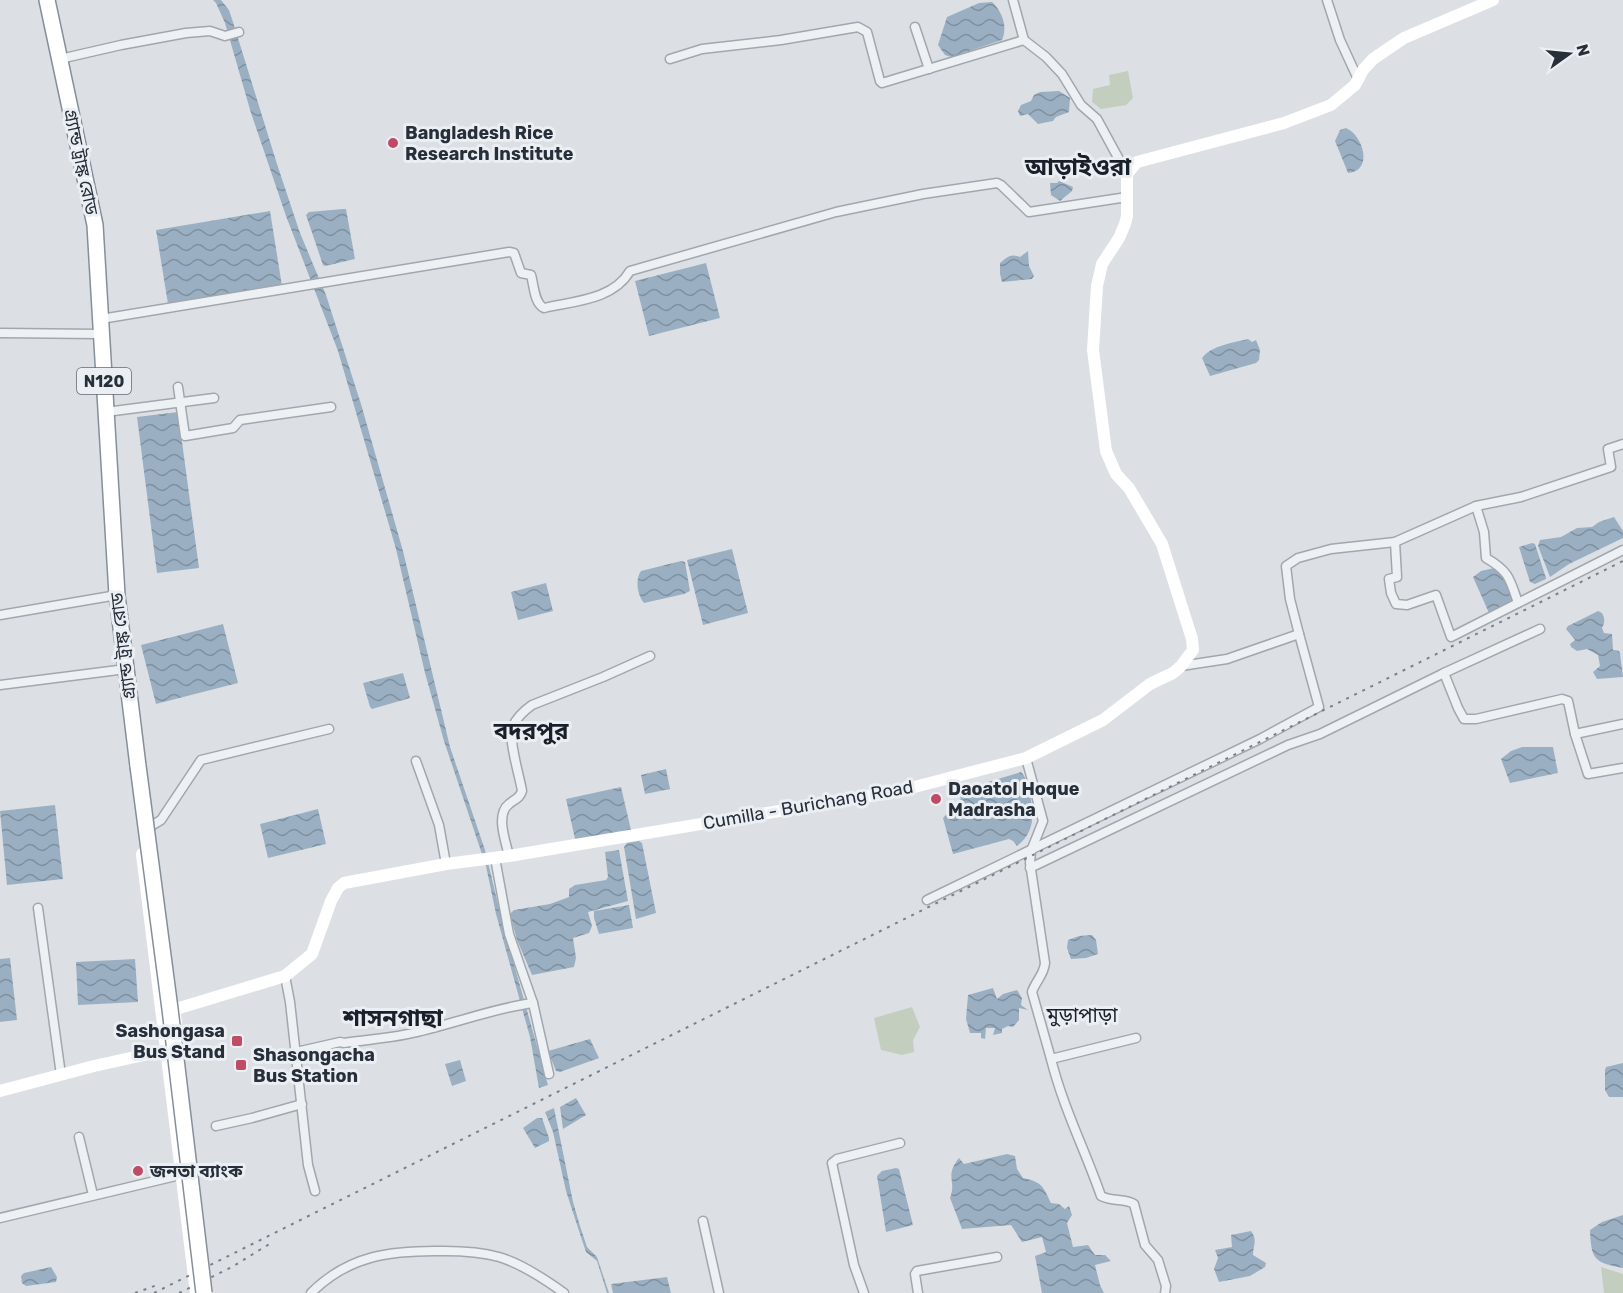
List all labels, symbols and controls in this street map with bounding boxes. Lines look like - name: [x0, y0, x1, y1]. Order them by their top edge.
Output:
- north arrow: [1539, 24, 1599, 84]
- text: N: [1572, 42, 1594, 58]
- street label: গ্র্যান্ড ট্রাঙ্ক রোড: [59, 107, 103, 217]
- place label: Bangladesh Rice Research Institute: [405, 122, 574, 165]
- marker: Bangladesh Rice Research Institute: [386, 136, 400, 150]
- district label: আড়াইওরা: [1024, 153, 1132, 181]
- road number: N120: [77, 368, 131, 394]
- street label: গ্র্যান্ড ট্রাঙ্ক রোড: [106, 591, 140, 701]
- district label: বদরপুর: [493, 717, 569, 745]
- street label: Cumilla - Burichang Road: [701, 776, 915, 834]
- place label: Daoatol Hoque Madrasha: [948, 778, 1080, 821]
- marker: Daoatol Hoque Madrasha: [929, 792, 943, 806]
- district label: মুড়াপাড়া: [1046, 1003, 1118, 1027]
- district label: শাসনগাছা: [342, 1004, 444, 1032]
- place label: Sashongasa Bus Stand: [116, 1020, 225, 1063]
- marker: Sashongasa Bus Stand: [230, 1034, 244, 1048]
- place label: Shasongacha Bus Station: [253, 1044, 375, 1087]
- marker: Shasongacha Bus Station: [234, 1058, 248, 1072]
- place label: জনতা ব্যাংক: [149, 1160, 243, 1182]
- marker: জনতা ব্যাংক: [131, 1164, 145, 1178]

